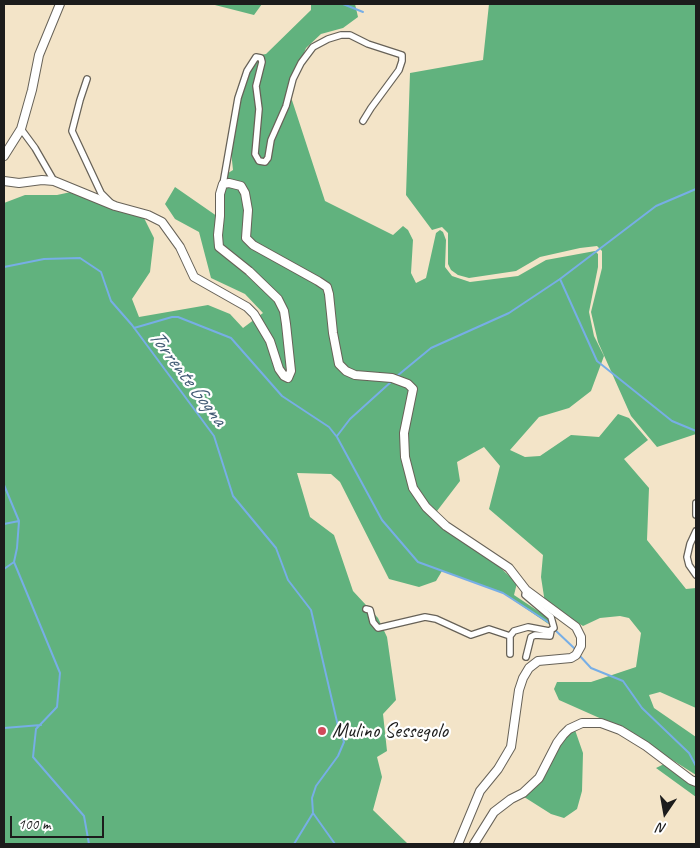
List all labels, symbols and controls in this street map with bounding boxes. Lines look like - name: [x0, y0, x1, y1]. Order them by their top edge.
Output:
- water label: Torrente Gogna: [142, 325, 232, 431]
- place label: Mulino Sessegolo: [332, 718, 448, 744]
- marker: Mulino Sessegolo: [316, 725, 328, 737]
- north arrow: [640, 788, 690, 838]
- scale bar: [12, 806, 106, 838]
- text: 100 m: [18, 815, 50, 834]
- text: N: [656, 819, 668, 837]

